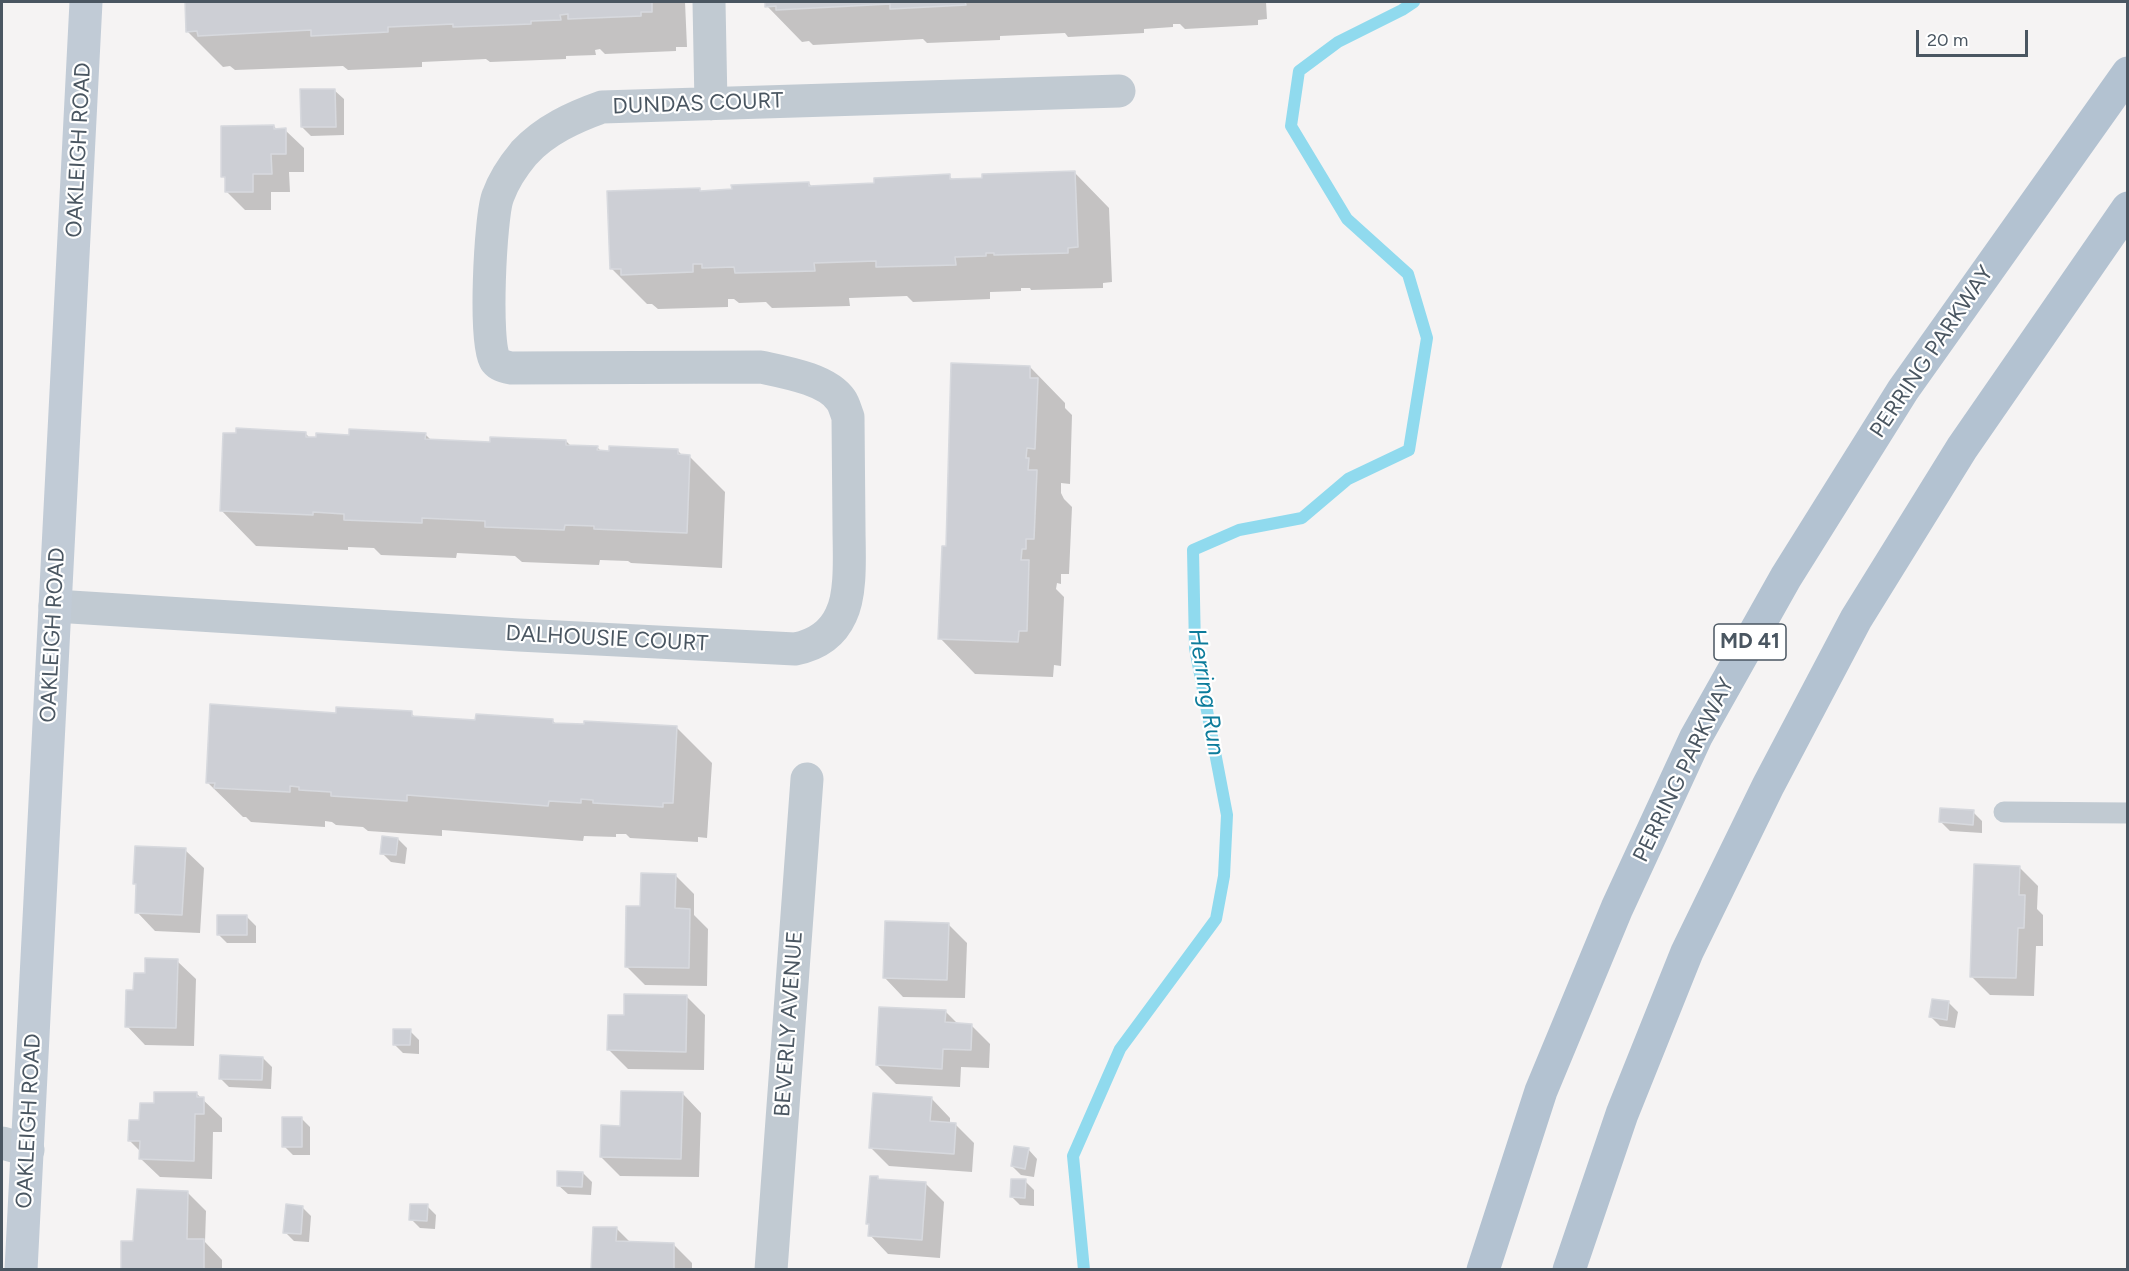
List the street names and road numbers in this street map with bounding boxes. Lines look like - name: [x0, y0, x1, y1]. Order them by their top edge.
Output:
- street label: OAKLEIGH ROAD: [61, 62, 97, 238]
- street label: DUNDAS COURT: [612, 88, 784, 120]
- street label: PERRING PARKWAY: [1865, 261, 1999, 443]
- street label: OAKLEIGH ROAD: [35, 547, 71, 723]
- street label: DALHOUSIE COURT: [505, 621, 709, 657]
- road number: MD 41: [1714, 624, 1786, 660]
- street label: PERRING PARKWAY: [1628, 674, 1740, 866]
- street label: BEVERLY AVENUE: [769, 930, 809, 1118]
- street label: OAKLEIGH ROAD: [11, 1033, 47, 1209]

